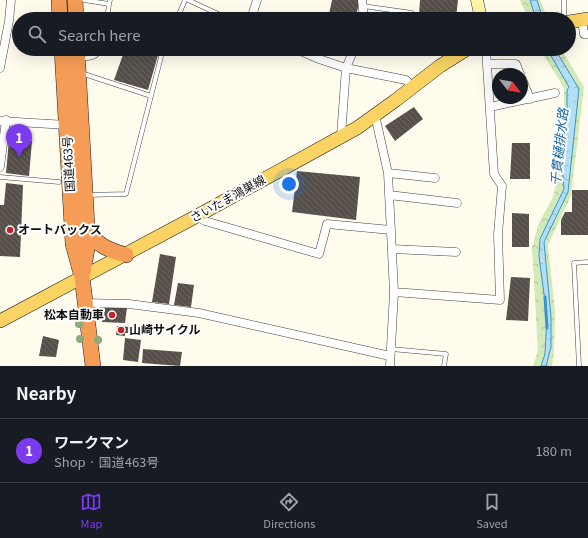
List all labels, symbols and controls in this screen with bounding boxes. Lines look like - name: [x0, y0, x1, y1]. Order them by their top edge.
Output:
- search box: [12, 12, 576, 56]
- icon: search: [26, 23, 48, 45]
- text: Search here: [58, 24, 140, 45]
- north arrow: [492, 68, 528, 104]
- water label: 千貫樋排水路: [545, 106, 572, 187]
- pin: 1: [6, 124, 32, 157]
- street label: 国道463号: [58, 136, 77, 192]
- street label: さいたま鴻巣線: [187, 170, 268, 225]
- your location: [279, 174, 299, 194]
- place label: オートバックス: [18, 220, 102, 237]
- marker: オートバックス: [5, 225, 15, 235]
- place label: 松本自動車: [44, 305, 104, 322]
- marker: 松本自動車: [107, 310, 117, 320]
- place label: 山崎サイクル: [129, 320, 200, 337]
- marker: 山崎サイクル: [116, 325, 126, 335]
- text: Nearby: [16, 380, 76, 405]
- text: ワークマン: [54, 431, 129, 452]
- text: 1: [25, 441, 33, 460]
- text: 180 m: [535, 441, 572, 460]
- text: Shop · 国道463号: [54, 452, 159, 471]
- tab: Map: [80, 491, 102, 531]
- tab: Directions: [263, 491, 315, 531]
- tab: Saved: [476, 491, 508, 531]

